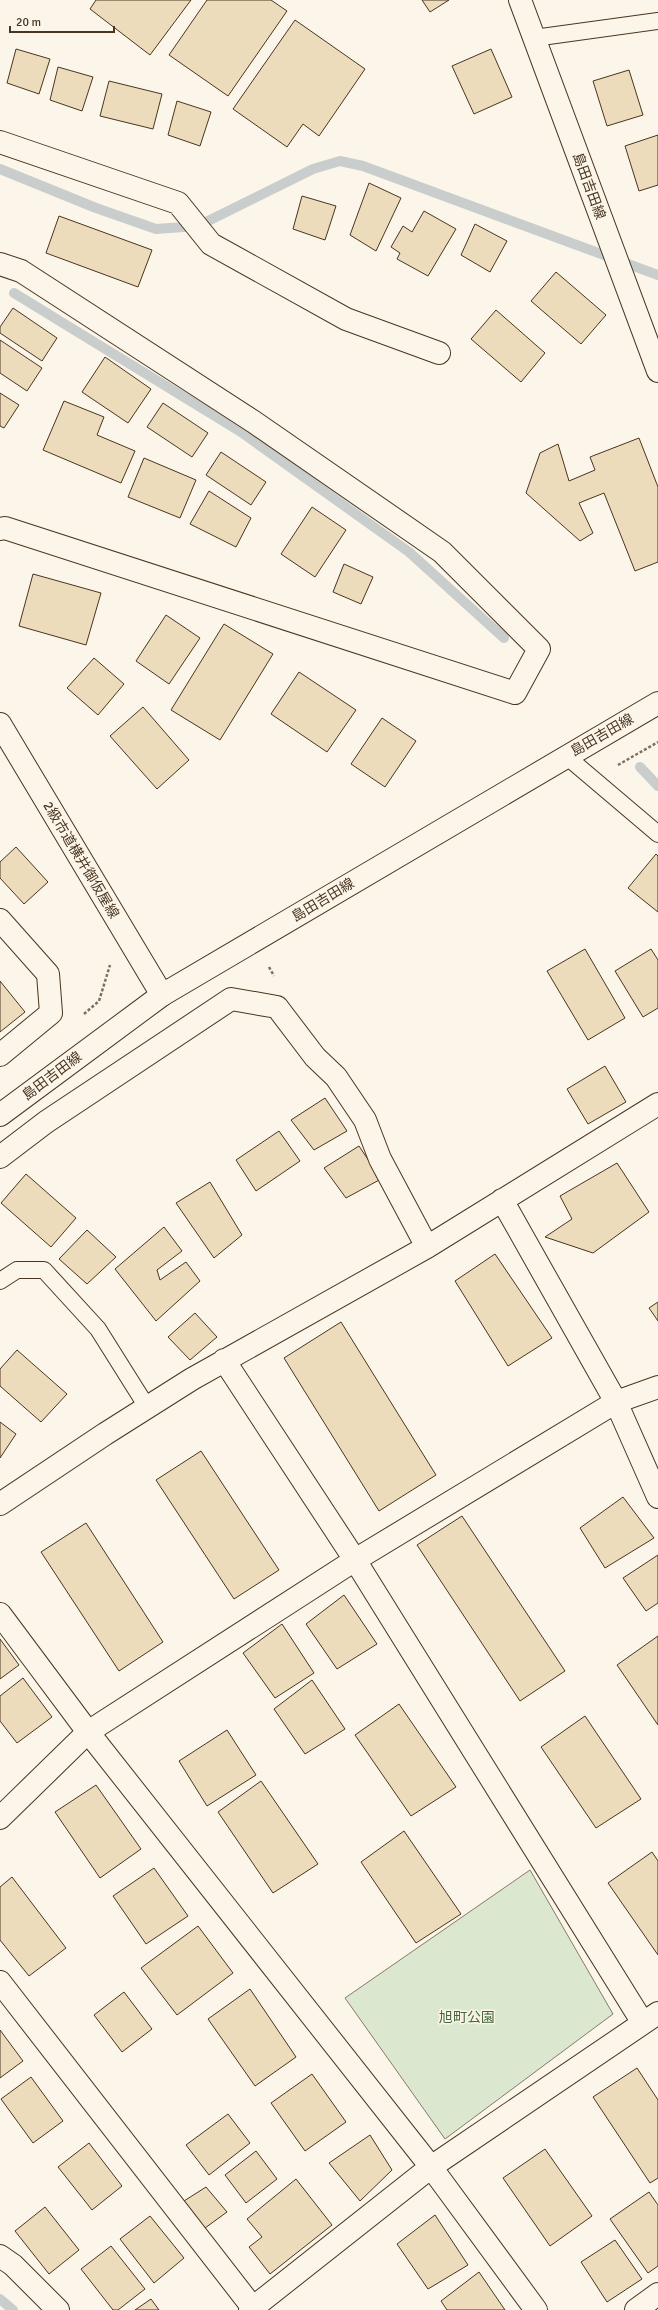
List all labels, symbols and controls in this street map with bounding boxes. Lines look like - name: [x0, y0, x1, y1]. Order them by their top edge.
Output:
- scale bar: [10, 8, 114, 34]
- text: 20 m: [16, 15, 41, 30]
- street label: 島田吉田線: [569, 150, 609, 222]
- street label: 島田吉田線: [567, 710, 637, 760]
- street label: 2級市道横井御仮屋線: [39, 798, 123, 922]
- street label: 島田吉田線: [289, 875, 357, 925]
- street label: 島田吉田線: [19, 1048, 85, 1104]
- park label: 旭町公園: [439, 2009, 495, 2026]

